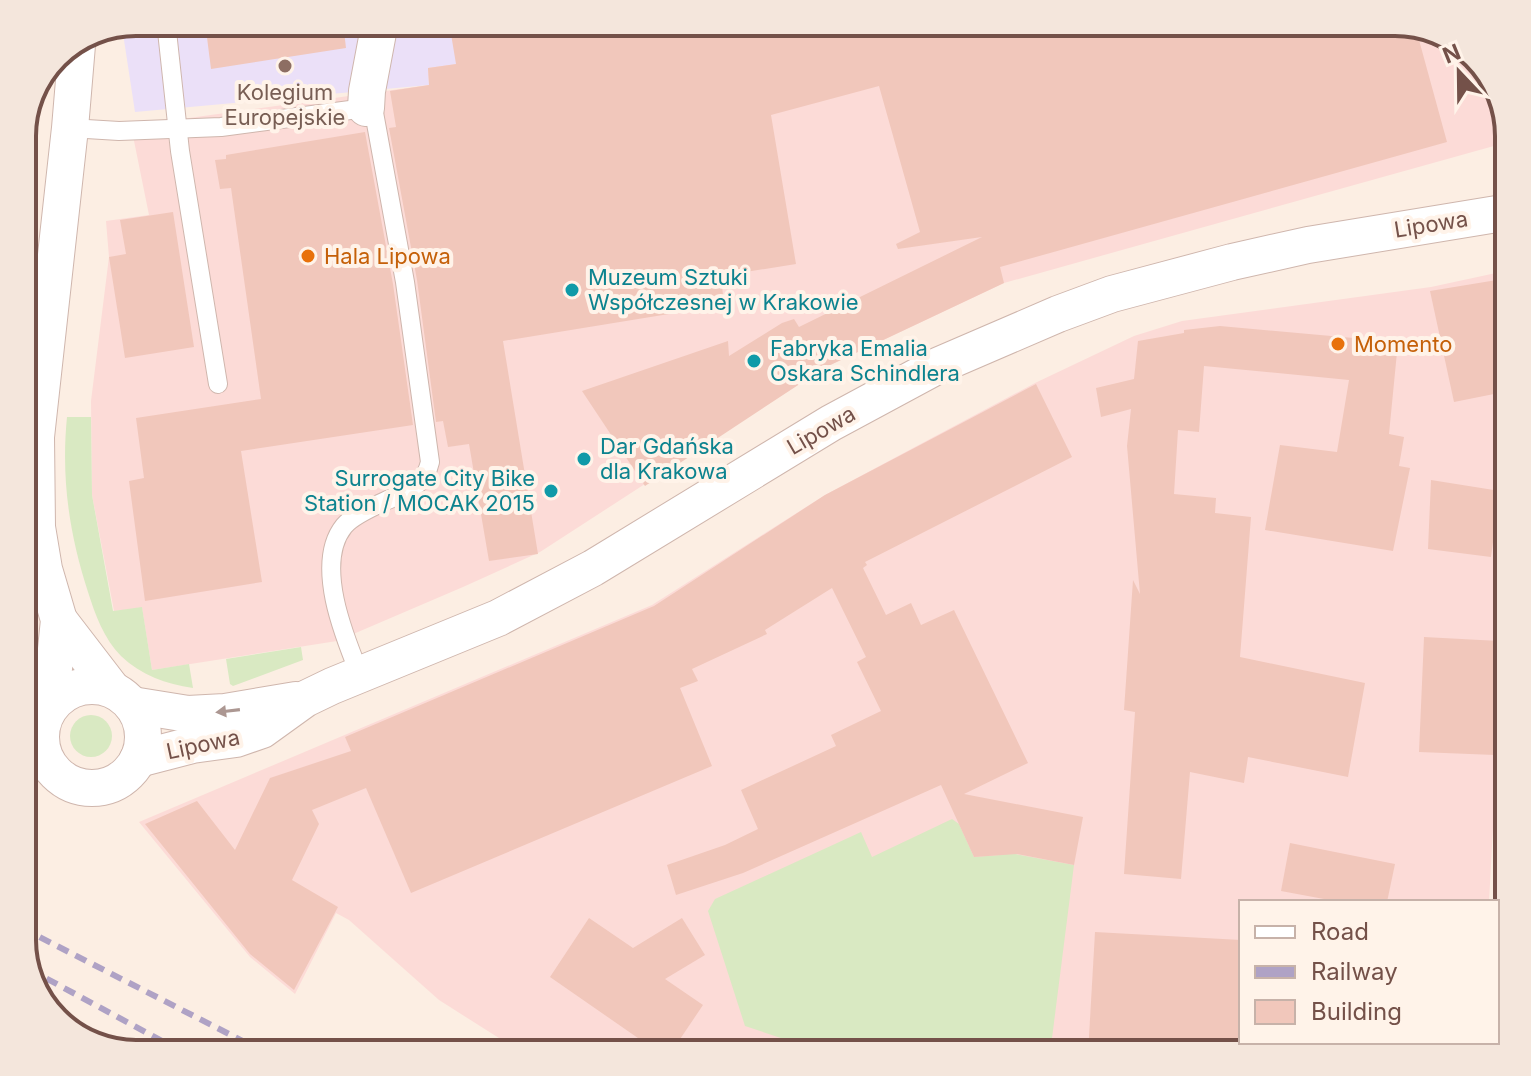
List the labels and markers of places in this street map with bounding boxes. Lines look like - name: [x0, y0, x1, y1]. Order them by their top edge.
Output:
- marker: Kolegium Europejskie: [276, 57, 294, 75]
- place label: Kolegium Europejskie: [225, 79, 345, 130]
- place label: Hala Lipowa: [324, 243, 451, 269]
- marker: Hala Lipowa: [299, 247, 317, 265]
- place label: Muzeum Sztuki Współczesnej w Krakowie: [588, 264, 859, 315]
- marker: Muzeum Sztuki Współczesnej w Krakowie: [563, 281, 581, 299]
- place label: Momento: [1354, 331, 1452, 357]
- place label: Fabryka Emalia Oskara Schindlera: [770, 335, 960, 386]
- marker: Momento: [1329, 335, 1347, 353]
- marker: Fabryka Emalia Oskara Schindlera: [745, 352, 763, 370]
- place label: Dar Gdańska dla Krakowa: [600, 433, 734, 484]
- marker: Dar Gdańska dla Krakowa: [575, 450, 593, 468]
- place label: Surrogate City Bike Station / MOCAK 2015: [304, 465, 535, 516]
- marker: Surrogate City Bike Station / MOCAK 2015: [542, 482, 560, 500]

